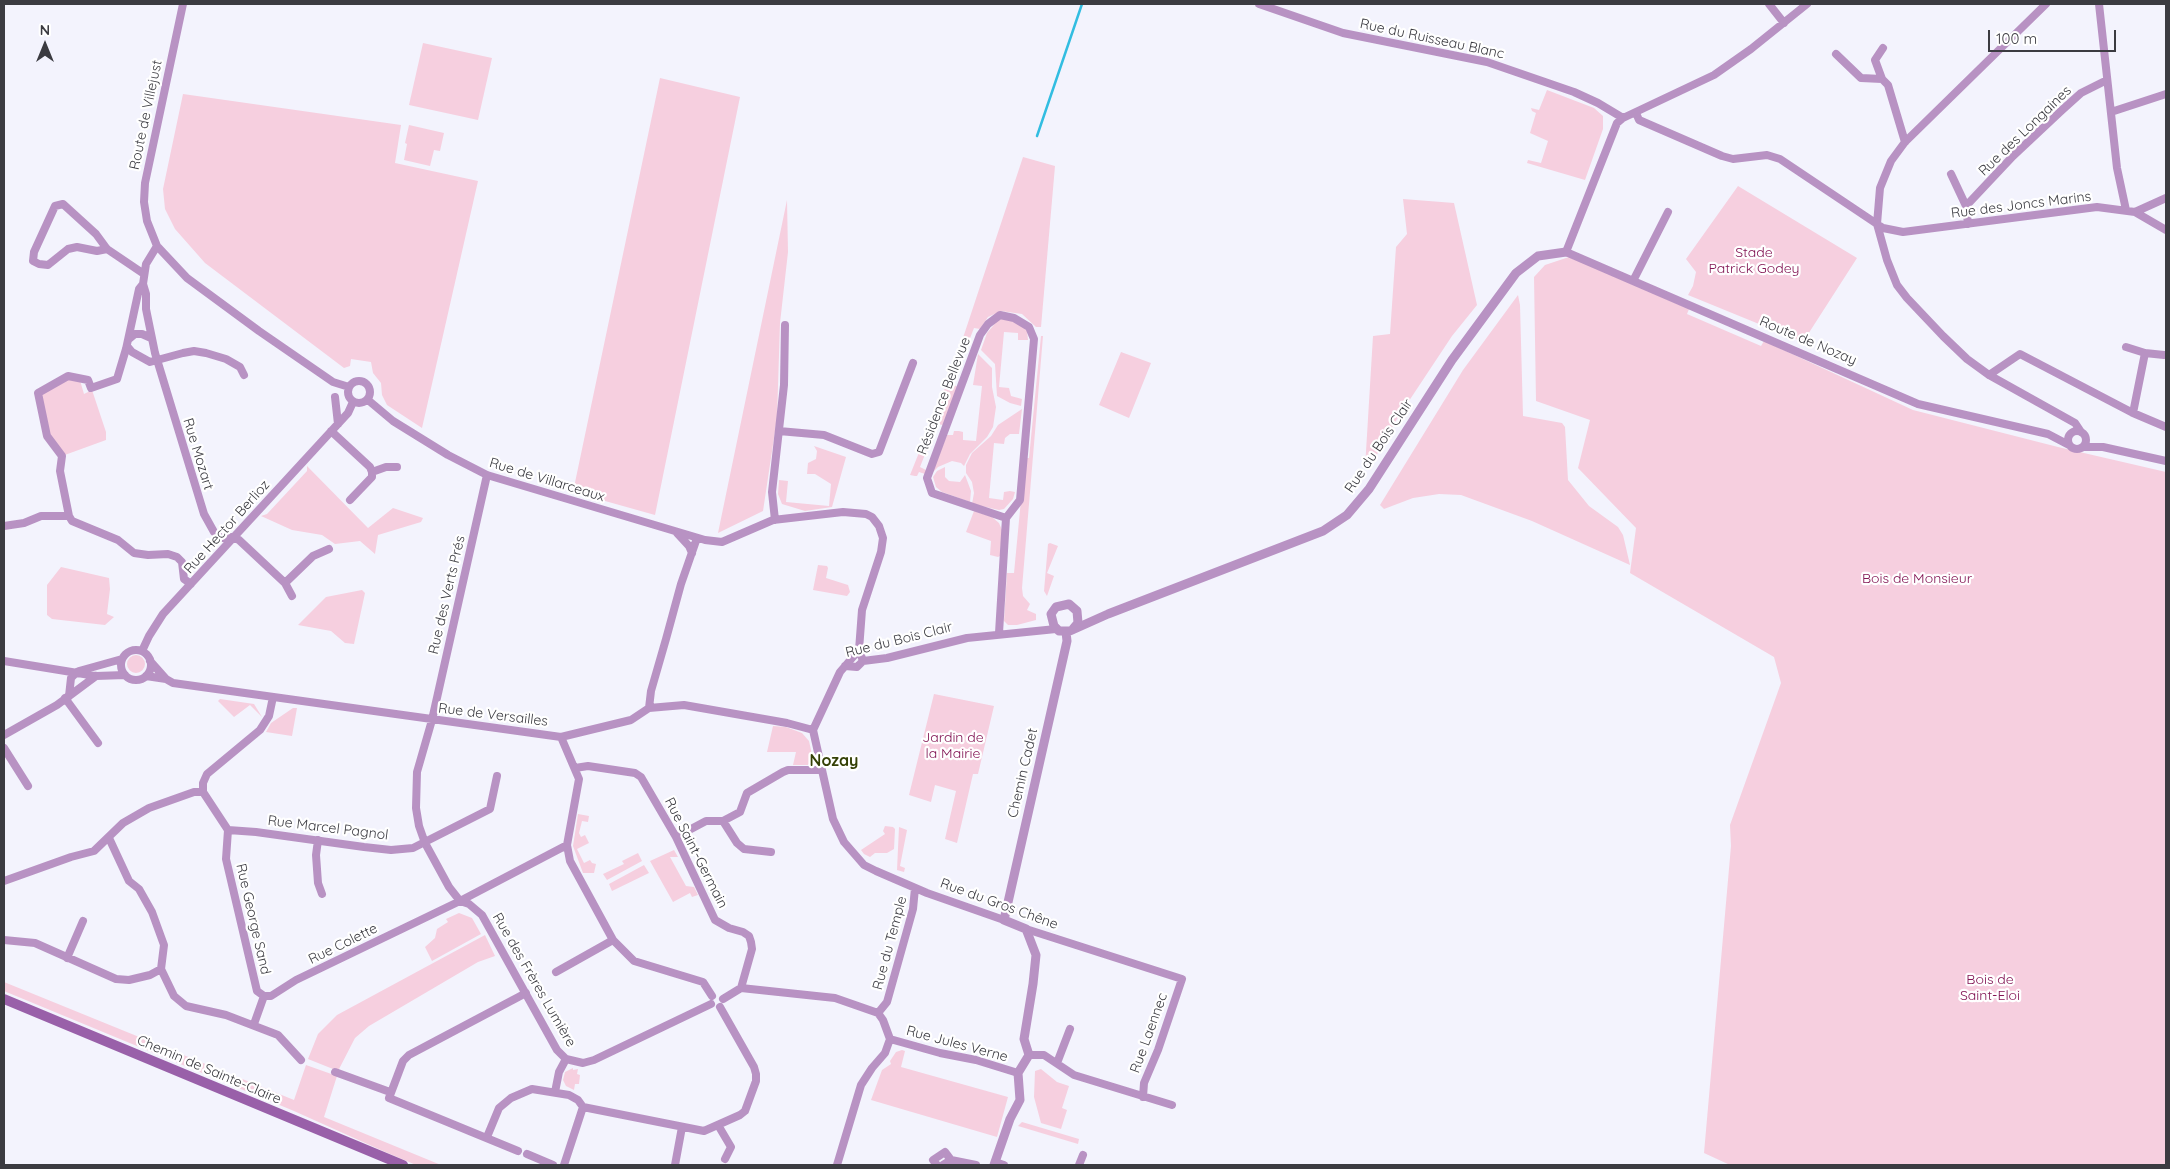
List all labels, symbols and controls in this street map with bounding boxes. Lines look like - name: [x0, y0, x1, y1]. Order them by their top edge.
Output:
- street label: Rue du Ruisseau Blanc: [1358, 16, 1506, 62]
- north arrow: [20, 20, 70, 70]
- scale bar: [1990, 20, 2118, 52]
- text: N: [40, 21, 50, 39]
- text: 100 m: [1996, 29, 2037, 48]
- street label: Route de Villejust: [126, 59, 166, 171]
- street label: Rue des Longaines: [1975, 82, 2075, 180]
- street label: Rue des Joncs Marins: [1950, 188, 2092, 222]
- park label: Stade Patrick Godey: [1709, 245, 1799, 278]
- street label: Route de Nozay: [1757, 313, 1859, 369]
- street label: Résidence Bellevue: [914, 335, 974, 457]
- street label: Rue du Bois Clair: [1341, 396, 1417, 496]
- street label: Rue Mozart: [179, 416, 217, 492]
- street label: Rue de Villarceaux: [487, 454, 607, 506]
- street label: Rue Hector Berlioz: [181, 477, 273, 577]
- street label: Rue des Verts Prés: [425, 534, 469, 656]
- park label: Bois de Monsieur: [1862, 571, 1972, 587]
- street label: Rue du Bois Clair: [844, 619, 954, 661]
- street label: Rue de Versailles: [437, 700, 549, 730]
- street label: Chemin Cadet: [1005, 727, 1041, 819]
- park label: Jardin de la Mairie: [922, 730, 984, 762]
- district label: Nozay: [810, 751, 858, 771]
- street label: Rue Saint-Germain: [661, 795, 731, 911]
- street label: Rue Marcel Pagnol: [267, 812, 389, 844]
- street label: Rue George Sand: [232, 862, 274, 976]
- street label: Rue du Gros Chêne: [938, 875, 1060, 933]
- street label: Rue du Temple: [869, 894, 911, 992]
- street label: Rue des Frères Lumière: [489, 910, 579, 1050]
- street label: Rue Colette: [306, 920, 380, 968]
- park label: Bois de Saint-Eloi: [1960, 972, 2020, 1004]
- street label: Rue Laennec: [1127, 991, 1171, 1075]
- street label: Rue Jules Verne: [904, 1022, 1010, 1066]
- street label: Chemin de Sainte-Claire: [134, 1032, 284, 1108]

